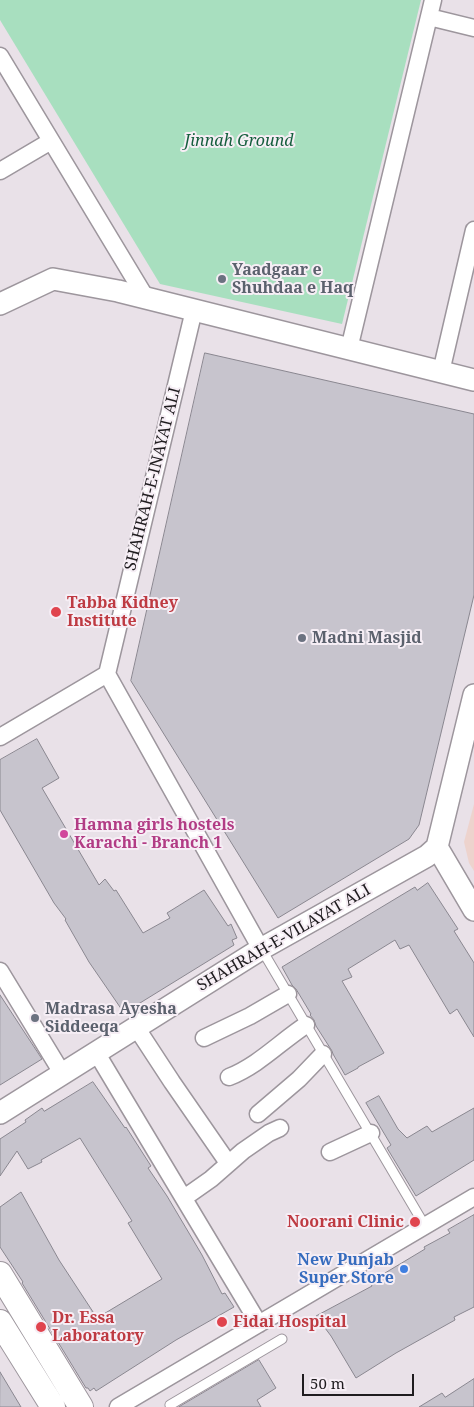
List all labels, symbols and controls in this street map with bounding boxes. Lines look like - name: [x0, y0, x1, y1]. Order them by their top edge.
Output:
- park label: Jinnah Ground: [185, 131, 293, 151]
- place label: Yaadgaar e Shuhdaa e Haq: [232, 260, 353, 298]
- marker: Yaadgaar e Shuhdaa e Haq: [216, 273, 228, 285]
- street label: SHAHRAH-E-INAYAT ALI: [121, 385, 185, 573]
- place label: Tabba Kidney Institute: [67, 593, 178, 631]
- marker: Tabba Kidney Institute: [49, 605, 63, 619]
- place label: Madni Masjid: [312, 628, 422, 648]
- marker: Madni Masjid: [296, 632, 308, 644]
- place label: Hamna girls hostels Karachi - Branch 1: [74, 815, 235, 853]
- marker: Hamna girls hostels Karachi - Branch 1: [58, 828, 70, 840]
- street label: SHAHRAH-E-VILAYAT ALI: [194, 880, 374, 996]
- place label: Madrasa Ayesha Siddeeqa: [45, 999, 177, 1037]
- marker: Madrasa Ayesha Siddeeqa: [29, 1012, 41, 1024]
- place label: Noorani Clinic: [287, 1212, 404, 1232]
- marker: Noorani Clinic: [408, 1215, 422, 1229]
- place label: New Punjab Super Store: [297, 1250, 394, 1288]
- marker: New Punjab Super Store: [398, 1263, 410, 1275]
- place label: Dr. Essa Laboratory: [52, 1308, 144, 1346]
- place label: Fidai Hospital: [233, 1312, 347, 1332]
- marker: Fidai Hospital: [215, 1315, 229, 1329]
- marker: Dr. Essa Laboratory: [34, 1320, 48, 1334]
- scale bar: [304, 1364, 416, 1396]
- text: 50 m: [310, 1373, 345, 1393]

